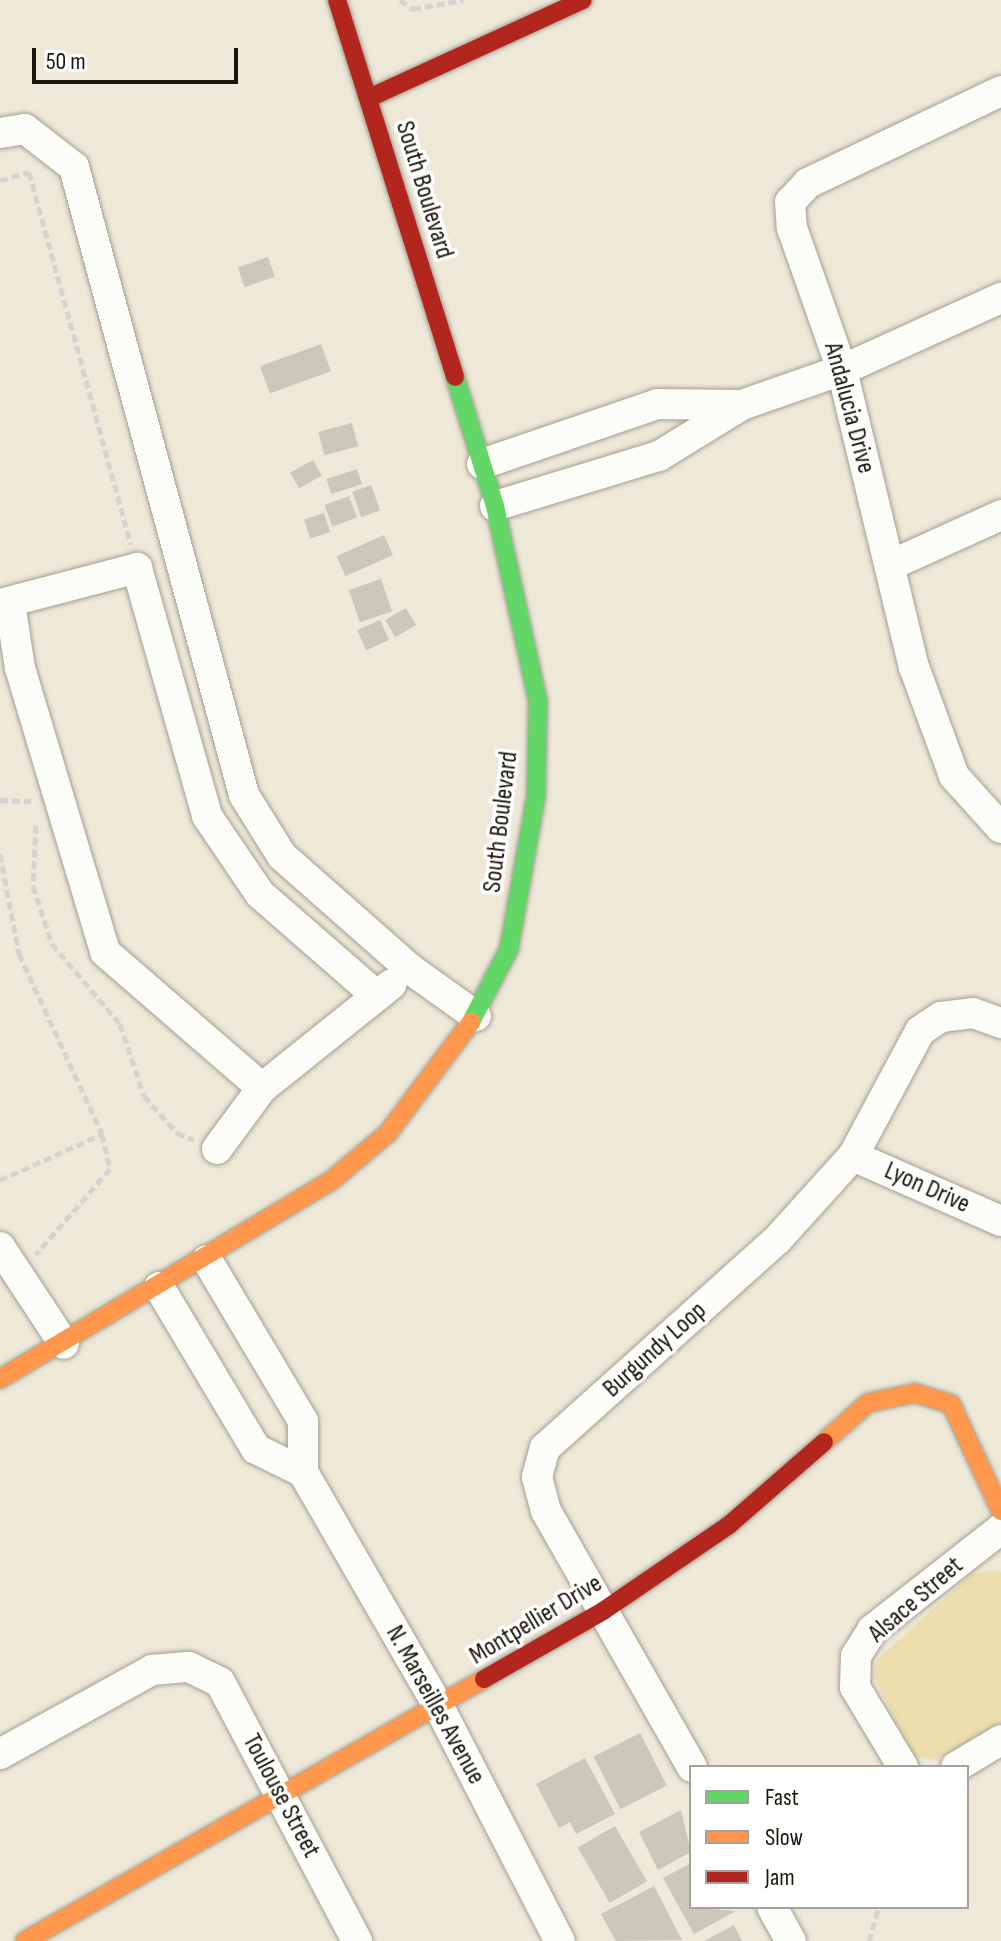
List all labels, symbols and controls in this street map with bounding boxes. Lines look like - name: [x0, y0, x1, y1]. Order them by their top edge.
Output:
- scale bar: [36, 32, 242, 82]
- text: 50 m: [46, 47, 86, 76]
- street label: South Boulevard: [388, 118, 460, 262]
- street label: Andalucia Drive: [817, 339, 881, 477]
- street label: South Boulevard: [477, 750, 525, 894]
- street label: Lyon Drive: [879, 1155, 975, 1221]
- street label: Burgundy Loop: [597, 1295, 713, 1405]
- street label: Alsace Street: [862, 1550, 970, 1650]
- street label: Montpellier Drive: [464, 1568, 608, 1672]
- street label: N. Marseilles Avenue: [379, 1620, 491, 1790]
- street label: Toulouse Street: [235, 1729, 327, 1863]
- legend: [689, 1765, 969, 1909]
- text: Fast: [765, 1783, 799, 1812]
- text: Slow: [765, 1823, 803, 1852]
- text: Jam: [765, 1863, 795, 1892]

